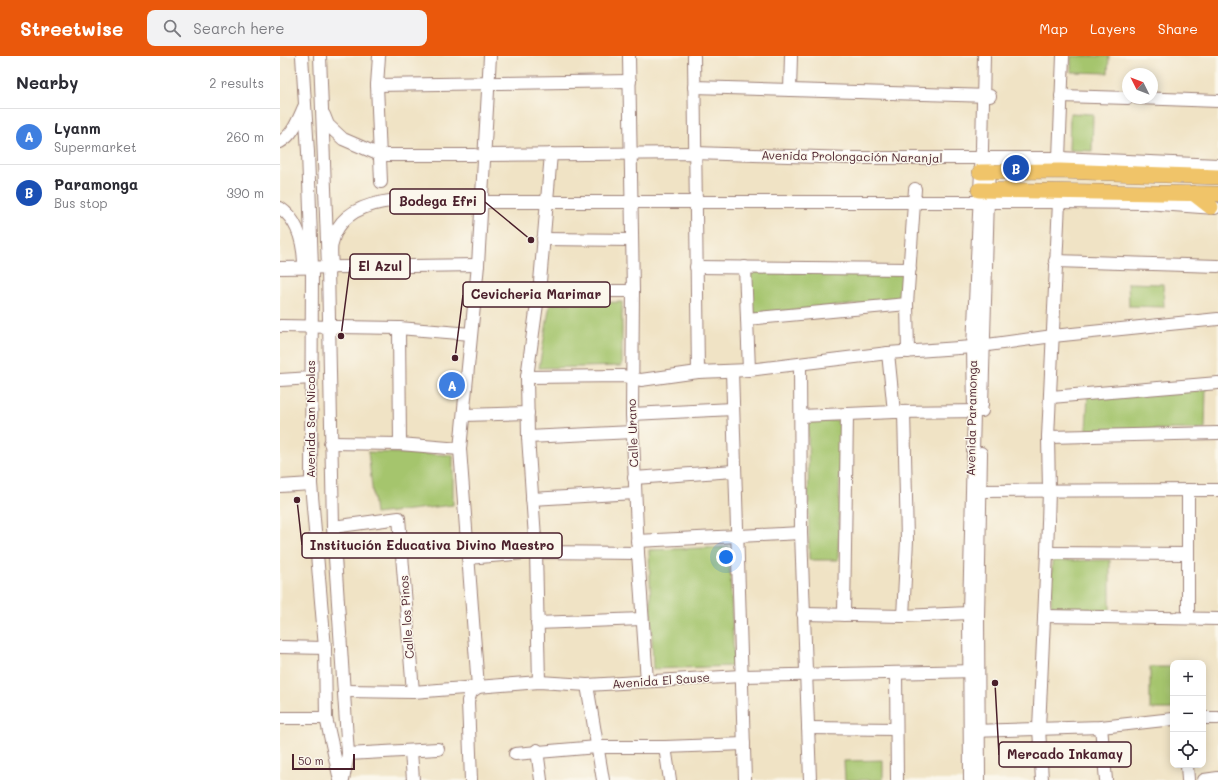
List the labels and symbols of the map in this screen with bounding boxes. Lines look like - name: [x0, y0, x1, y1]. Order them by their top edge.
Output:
- north arrow: [1122, 68, 1158, 104]
- street label: Avenida Prolongación Naranjal: [761, 146, 943, 166]
- pin: B: [1003, 153, 1029, 183]
- callout: Bodega Efri: [390, 189, 485, 214]
- text: Bodega Efri: [399, 192, 477, 209]
- callout: El Azul: [350, 254, 410, 279]
- text: El Azul: [358, 257, 402, 274]
- callout: Cevicheria Marimar: [463, 282, 610, 307]
- text: Cevicheria Marimar: [471, 285, 601, 302]
- street label: Avenida San Nicolas: [302, 360, 318, 478]
- street label: Avenida Paramonga: [962, 360, 980, 476]
- pin: A: [439, 370, 465, 400]
- street label: Calle Urano: [623, 398, 641, 468]
- callout: Institución Educativa Divino Maestro: [302, 533, 562, 558]
- text: Institución Educativa Divino Maestro: [310, 536, 554, 553]
- your location: [716, 547, 736, 567]
- street label: Calle los Pinos: [395, 575, 417, 659]
- street label: Avenida El Sause: [612, 669, 710, 691]
- callout: Mercado Inkamay: [999, 742, 1131, 767]
- text: Mercado Inkamay: [1007, 745, 1123, 763]
- scale bar: [292, 752, 355, 771]

